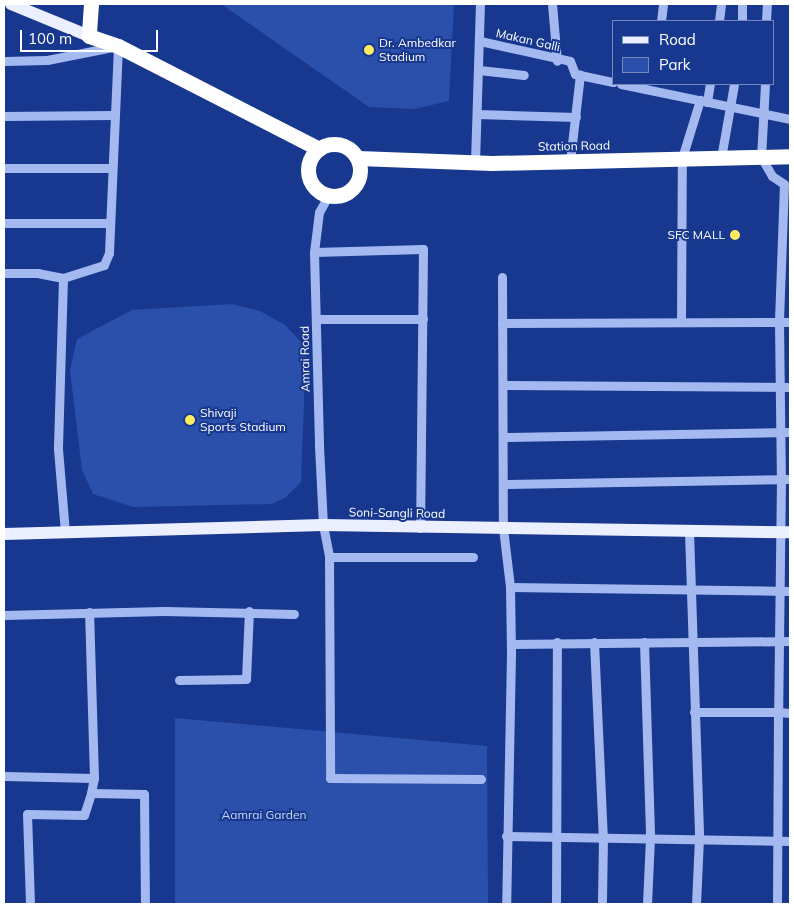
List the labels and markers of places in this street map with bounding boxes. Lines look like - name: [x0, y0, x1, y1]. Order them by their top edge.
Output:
- place label: Dr. Ambedkar Stadium: [379, 36, 456, 64]
- marker: Dr. Ambedkar Stadium: [363, 44, 375, 56]
- place label: SFC MALL: [667, 228, 725, 242]
- marker: SFC MALL: [729, 229, 741, 241]
- place label: Shivaji Sports Stadium: [200, 406, 286, 434]
- marker: Shivaji Sports Stadium: [184, 414, 196, 426]

